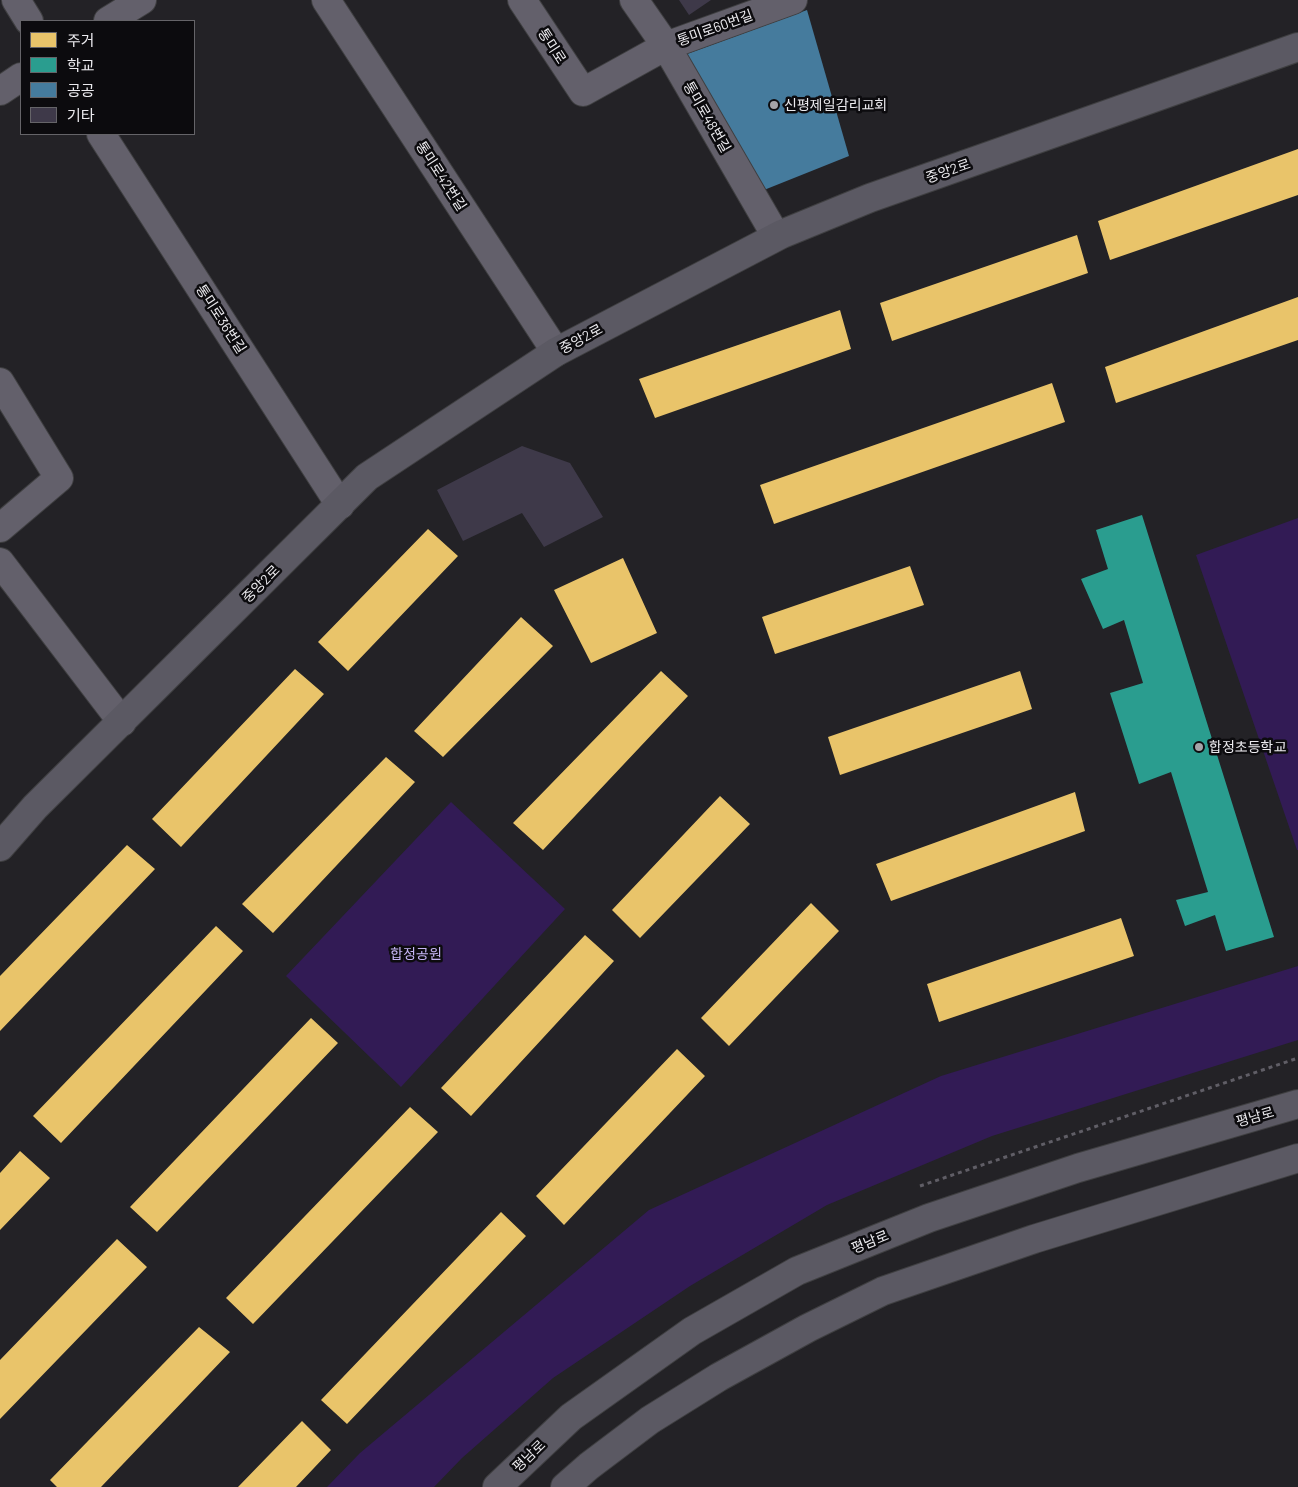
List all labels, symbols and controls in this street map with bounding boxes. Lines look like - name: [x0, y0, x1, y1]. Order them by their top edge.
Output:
- street label: 통미로60번길: [675, 7, 755, 49]
- legend: [20, 20, 195, 135]
- street label: 통미로: [534, 25, 570, 67]
- text: 주거: [67, 31, 95, 49]
- text: 학교: [67, 56, 95, 74]
- street label: 통미로48번길: [680, 78, 734, 156]
- text: 공공: [67, 81, 95, 99]
- place label: 신평제일감리교회: [784, 97, 887, 113]
- marker: 신평제일감리교회: [768, 99, 780, 111]
- text: 기타: [67, 106, 95, 124]
- street label: 통미로42번길: [412, 138, 470, 214]
- street label: 중앙2로: [923, 156, 973, 186]
- street label: 통미로36번길: [192, 281, 250, 357]
- street label: 중앙2로: [557, 321, 605, 357]
- street label: 중앙2로: [239, 562, 283, 606]
- place label: 합정초등학교: [1209, 739, 1286, 755]
- marker: 합정초등학교: [1193, 741, 1205, 753]
- park label: 합정공원: [390, 946, 442, 962]
- street label: 평남로: [1234, 1104, 1276, 1130]
- street label: 평남로: [849, 1227, 891, 1257]
- street label: 평남로: [509, 1437, 549, 1475]

